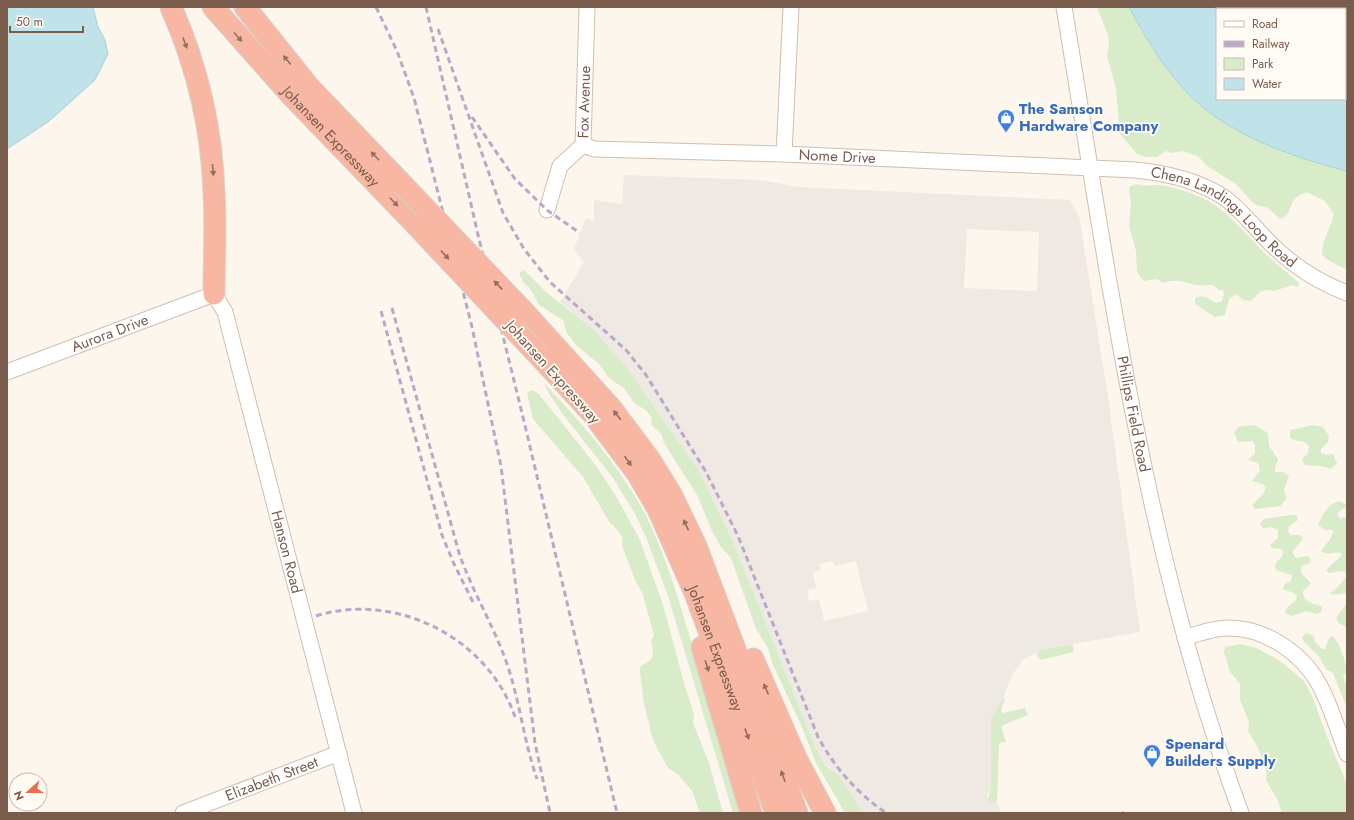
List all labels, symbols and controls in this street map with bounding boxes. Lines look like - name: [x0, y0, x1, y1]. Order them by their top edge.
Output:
- scale bar: [10, 8, 83, 34]
- legend: [1216, 8, 1346, 100]
- text: 50 m: [16, 13, 43, 31]
- text: Road: [1252, 15, 1278, 33]
- one-way arrow: [233, 32, 242, 41]
- text: Railway: [1252, 35, 1290, 53]
- one-way arrow: [183, 38, 189, 50]
- one-way arrow: [282, 54, 291, 65]
- text: Park: [1252, 55, 1274, 73]
- street label: Fox Avenue: [572, 65, 596, 139]
- text: Water: [1252, 75, 1283, 93]
- street label: Johansen Expressway: [275, 80, 385, 192]
- place label: The Samson Hardware Company: [1019, 98, 1158, 137]
- shop icon: The Samson Hardware Company: [996, 108, 1016, 133]
- street label: Nome Drive: [798, 144, 876, 169]
- one-way arrow: [370, 151, 379, 161]
- street label: Chena Landings Loop Road: [1149, 161, 1301, 273]
- one-way arrow: [209, 164, 216, 176]
- one-way arrow: [390, 197, 399, 208]
- one-way arrow: [440, 250, 449, 260]
- one-way arrow: [493, 280, 503, 290]
- street label: Aurora Drive: [68, 309, 152, 358]
- street label: Johansen Expressway: [499, 314, 606, 429]
- street label: Phillips Field Road: [1111, 354, 1156, 474]
- one-way arrow: [612, 409, 621, 420]
- one-way arrow: [624, 456, 632, 467]
- street label: Hanson Road: [266, 508, 308, 596]
- one-way arrow: [683, 519, 689, 530]
- street label: Johansen Expressway: [681, 580, 749, 715]
- one-way arrow: [704, 661, 710, 673]
- one-way arrow: [763, 683, 769, 695]
- one-way arrow: [745, 728, 751, 740]
- place label: Spenard Builders Supply: [1165, 733, 1276, 772]
- shop icon: Spenard Builders Supply: [1142, 743, 1162, 768]
- street label: Elizabeth Street: [222, 751, 322, 807]
- one-way arrow: [780, 770, 786, 782]
- north arrow: [8, 772, 48, 812]
- text: N: [10, 789, 28, 803]

